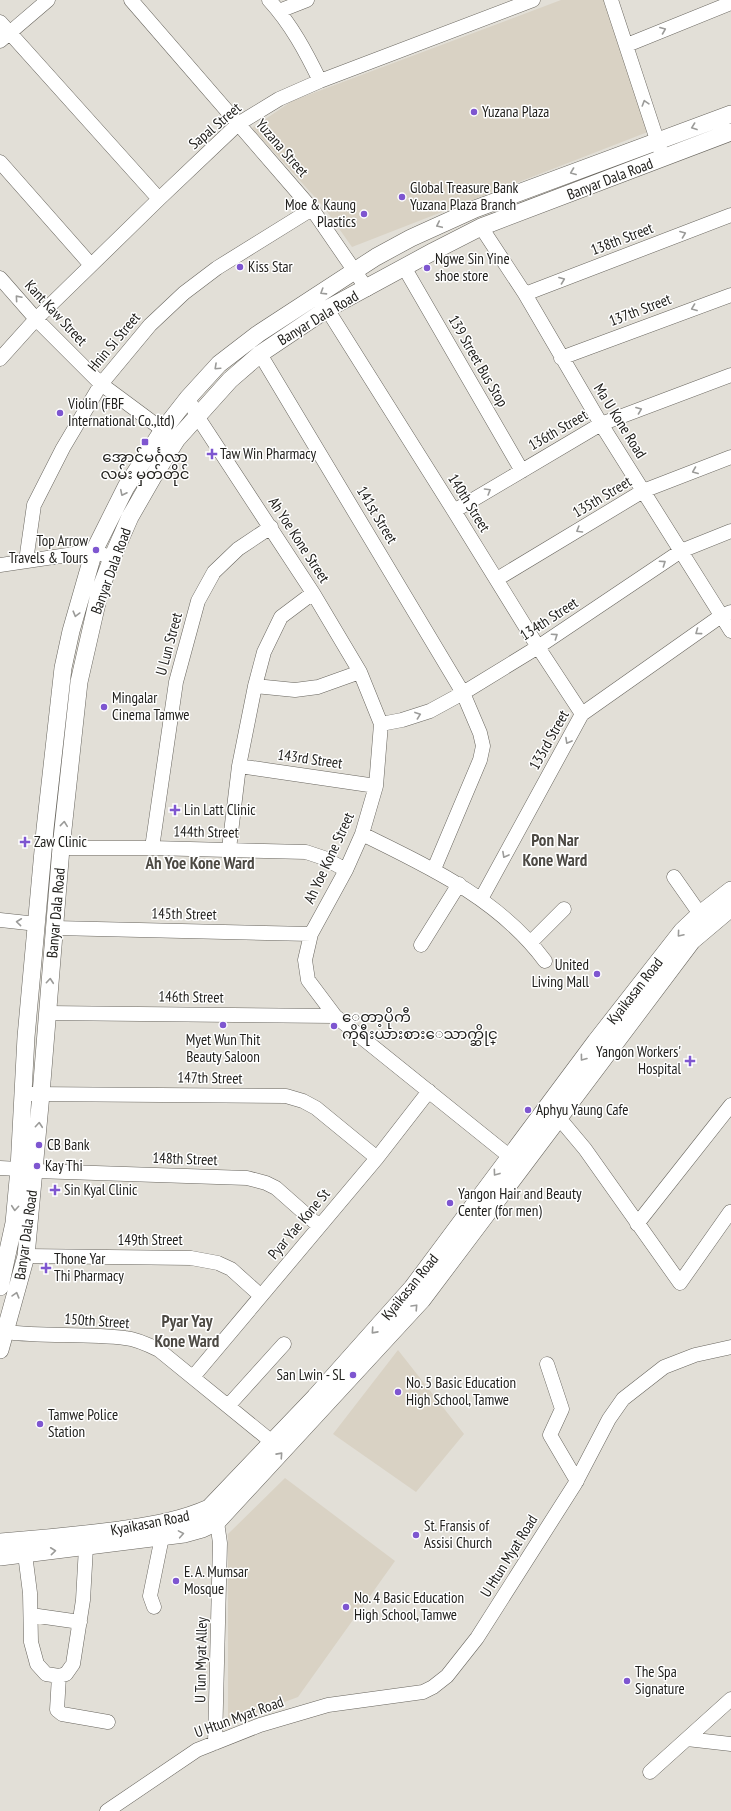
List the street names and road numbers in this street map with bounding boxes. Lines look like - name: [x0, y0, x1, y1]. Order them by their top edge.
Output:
- street label: Sapal Street: [185, 98, 245, 153]
- street label: Yuzana Street: [252, 115, 313, 181]
- street label: Banyar Dala Road: [564, 153, 656, 204]
- street label: 138th Street: [588, 218, 656, 259]
- street label: Kant Kaw Street: [21, 276, 92, 349]
- street label: Banyar Dala Road: [274, 286, 362, 349]
- street label: 137th Street: [606, 289, 674, 330]
- street label: Hnin Si Street: [83, 308, 144, 375]
- street label: 139 Street Bus Stop: [444, 311, 512, 410]
- street label: Ma U Kone Road: [590, 380, 651, 462]
- street label: 136th Street: [525, 405, 591, 454]
- street label: 140th Street: [444, 470, 495, 535]
- street label: 135th Street: [569, 472, 635, 522]
- street label: 141st Street: [353, 483, 402, 547]
- street label: Ah Yoe Kone Street: [265, 493, 334, 586]
- street label: Banyar Dala Road: [86, 525, 135, 617]
- street label: 134th Street: [516, 593, 581, 644]
- street label: U Lun Street: [151, 610, 186, 677]
- street label: 133rd Street: [524, 707, 573, 773]
- street label: 143rd Street: [277, 745, 344, 772]
- street label: Ah Yoe Kone Street: [299, 809, 358, 906]
- street label: 144th Street: [173, 821, 239, 842]
- street label: Banyar Dala Road: [42, 867, 69, 959]
- street label: 145th Street: [151, 903, 217, 924]
- street label: Kyaikasan Road: [603, 953, 667, 1028]
- street label: 146th Street: [158, 986, 224, 1007]
- street label: 147th Street: [177, 1067, 243, 1088]
- street label: 148th Street: [152, 1148, 218, 1169]
- street label: Pyar Yae Kone St: [264, 1184, 334, 1263]
- street label: Banyar Dala Road: [10, 1189, 41, 1281]
- street label: 149th Street: [117, 1230, 183, 1249]
- street label: Kyaikasan Road: [377, 1250, 442, 1324]
- street label: 150th Street: [64, 1309, 130, 1332]
- street label: Kyaikasan Road: [109, 1506, 191, 1539]
- street label: U Htun Myat Road: [476, 1511, 541, 1600]
- street label: U Tun Myat Alley: [190, 1616, 211, 1703]
- street label: U Htun Myat Road: [192, 1692, 286, 1741]

